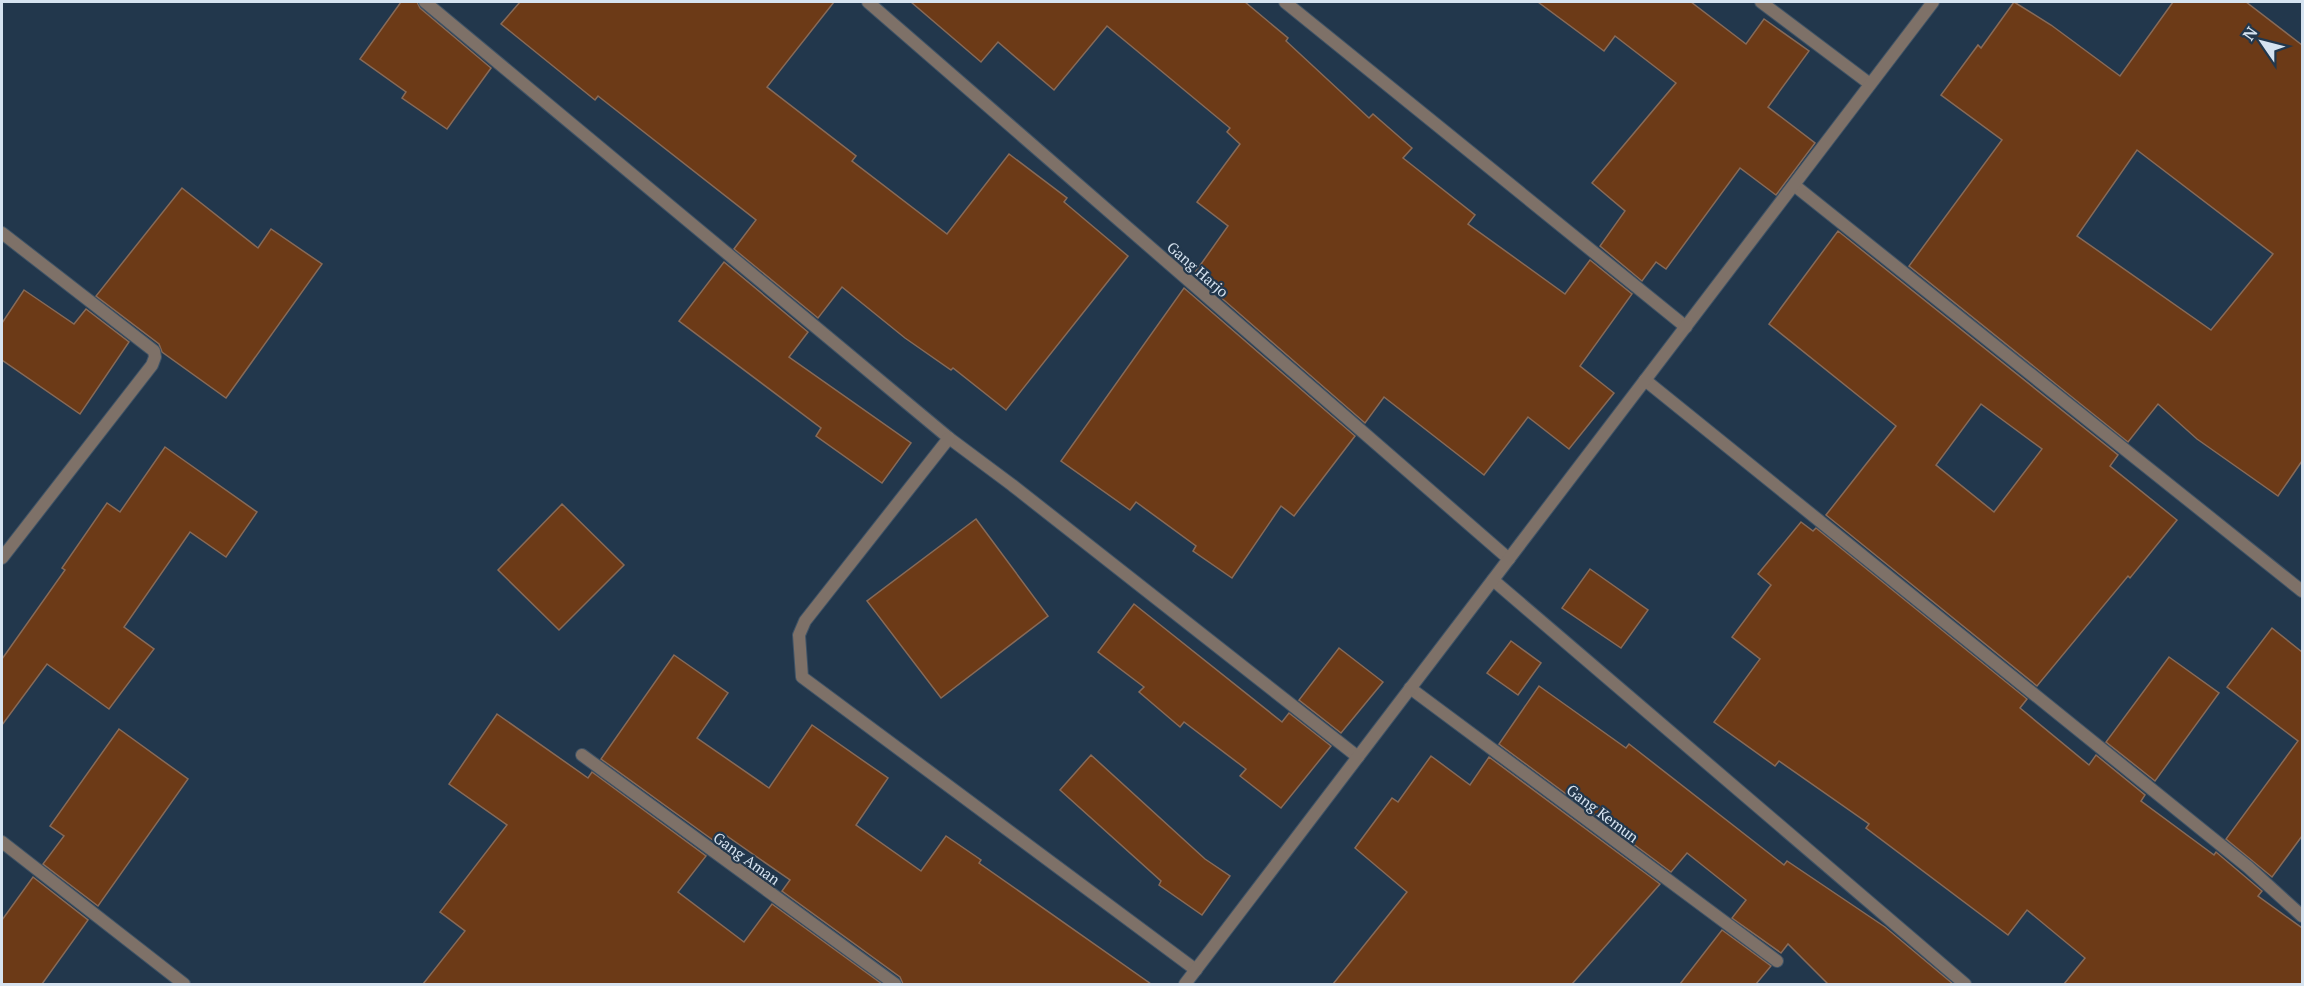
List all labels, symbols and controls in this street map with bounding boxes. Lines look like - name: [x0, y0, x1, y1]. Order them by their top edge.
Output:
- north arrow: [2232, 12, 2292, 72]
- text: N: [2237, 22, 2262, 45]
- street label: Gang Harjo: [1163, 237, 1233, 301]
- street label: Gang Kemun: [1563, 779, 1643, 847]
- street label: Gang Aman: [710, 827, 784, 889]

